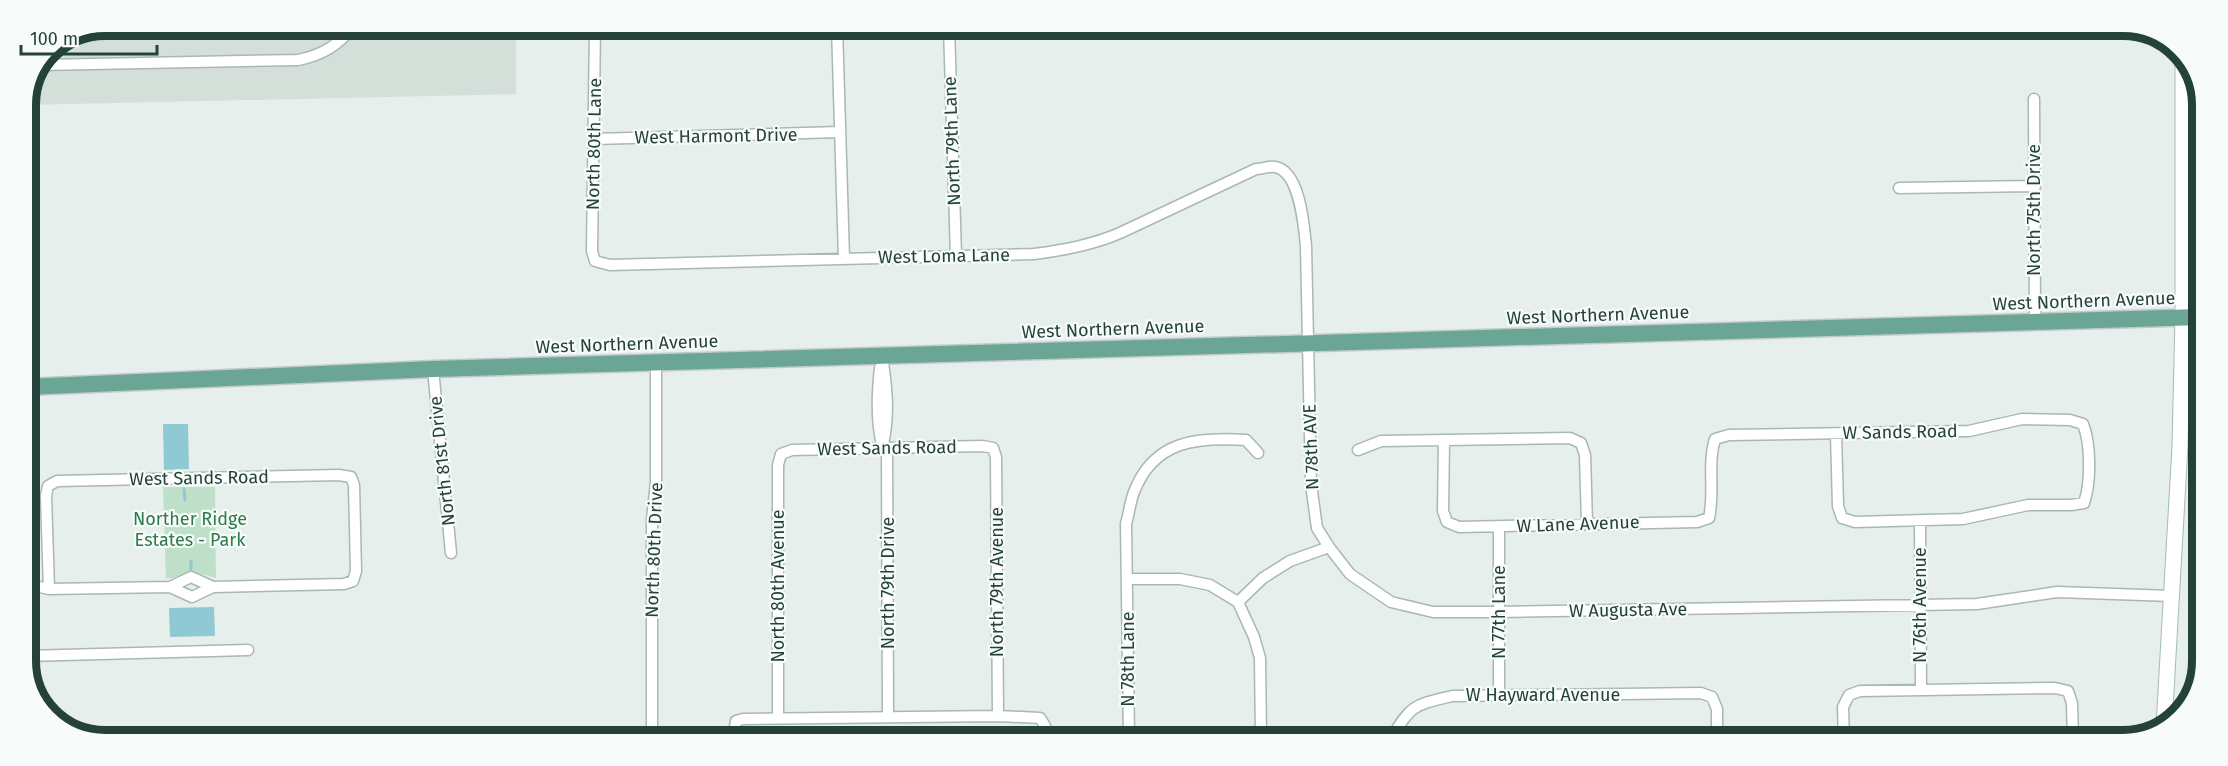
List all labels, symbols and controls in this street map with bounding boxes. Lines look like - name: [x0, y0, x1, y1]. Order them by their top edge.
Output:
- scale bar: [21, 18, 158, 56]
- text: 100 m: [30, 28, 78, 50]
- street label: North 79th Lane: [939, 76, 965, 206]
- street label: North 80th Lane: [582, 78, 606, 210]
- street label: West Harmont Drive: [634, 124, 798, 148]
- street label: North 75th Drive: [2023, 144, 2045, 276]
- street label: West Loma Lane: [878, 244, 1010, 268]
- street label: West Northern Avenue: [1992, 287, 2176, 315]
- street label: West Northern Avenue: [1506, 301, 1690, 329]
- street label: West Northern Avenue: [1021, 315, 1205, 343]
- street label: West Northern Avenue: [535, 330, 719, 358]
- street label: North 81st Drive: [424, 395, 460, 527]
- street label: N 78th AVE: [1299, 404, 1323, 490]
- street label: W Sands Road: [1842, 420, 1958, 444]
- street label: West Sands Road: [817, 436, 957, 460]
- street label: West Sands Road: [129, 466, 269, 490]
- street label: North 80th Drive: [641, 482, 667, 618]
- street label: North 79th Avenue: [986, 507, 1008, 657]
- park label: Norther Ridge Estates - Park: [133, 508, 247, 551]
- street label: North 80th Avenue: [767, 509, 789, 663]
- street label: W Lane Avenue: [1516, 511, 1640, 537]
- street label: North 79th Drive: [877, 517, 899, 649]
- street label: N 76th Avenue: [1909, 547, 1931, 663]
- street label: N 77th Lane: [1488, 565, 1510, 659]
- street label: W Augusta Ave: [1569, 598, 1687, 622]
- street label: N 78th Lane: [1117, 611, 1139, 707]
- street label: W Hayward Avenue: [1466, 684, 1620, 706]

